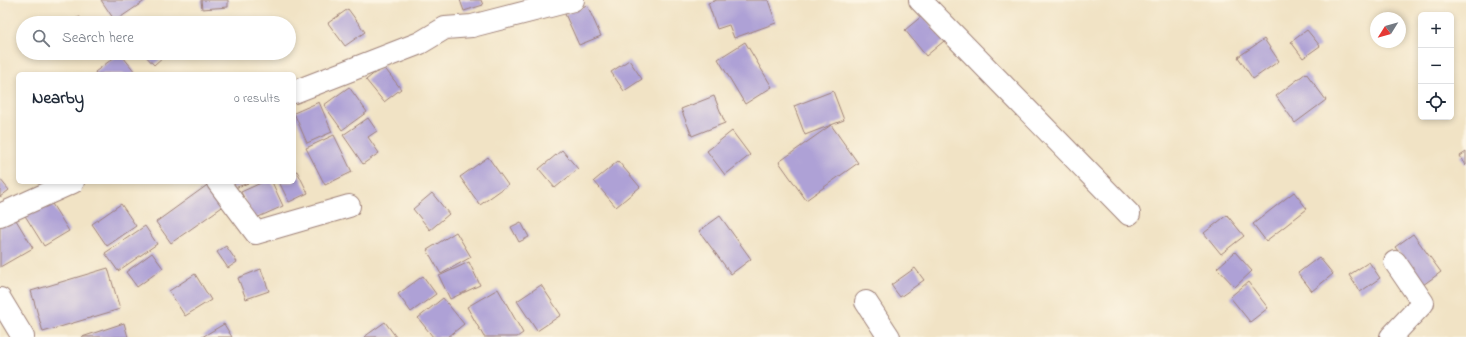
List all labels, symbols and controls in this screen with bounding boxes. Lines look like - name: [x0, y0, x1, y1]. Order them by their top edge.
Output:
- north arrow: [1370, 12, 1406, 48]
- map controls: [1418, 12, 1454, 120]
- button: +: [1418, 12, 1454, 48]
- search box: [16, 16, 296, 60]
- icon: search: [30, 27, 52, 49]
- text: Search here: [62, 27, 134, 49]
- button: −: [1418, 48, 1454, 84]
- button: locate: [1418, 84, 1454, 120]
- text: Nearby: [32, 86, 84, 111]
- text: 0 results: [234, 89, 280, 108]

